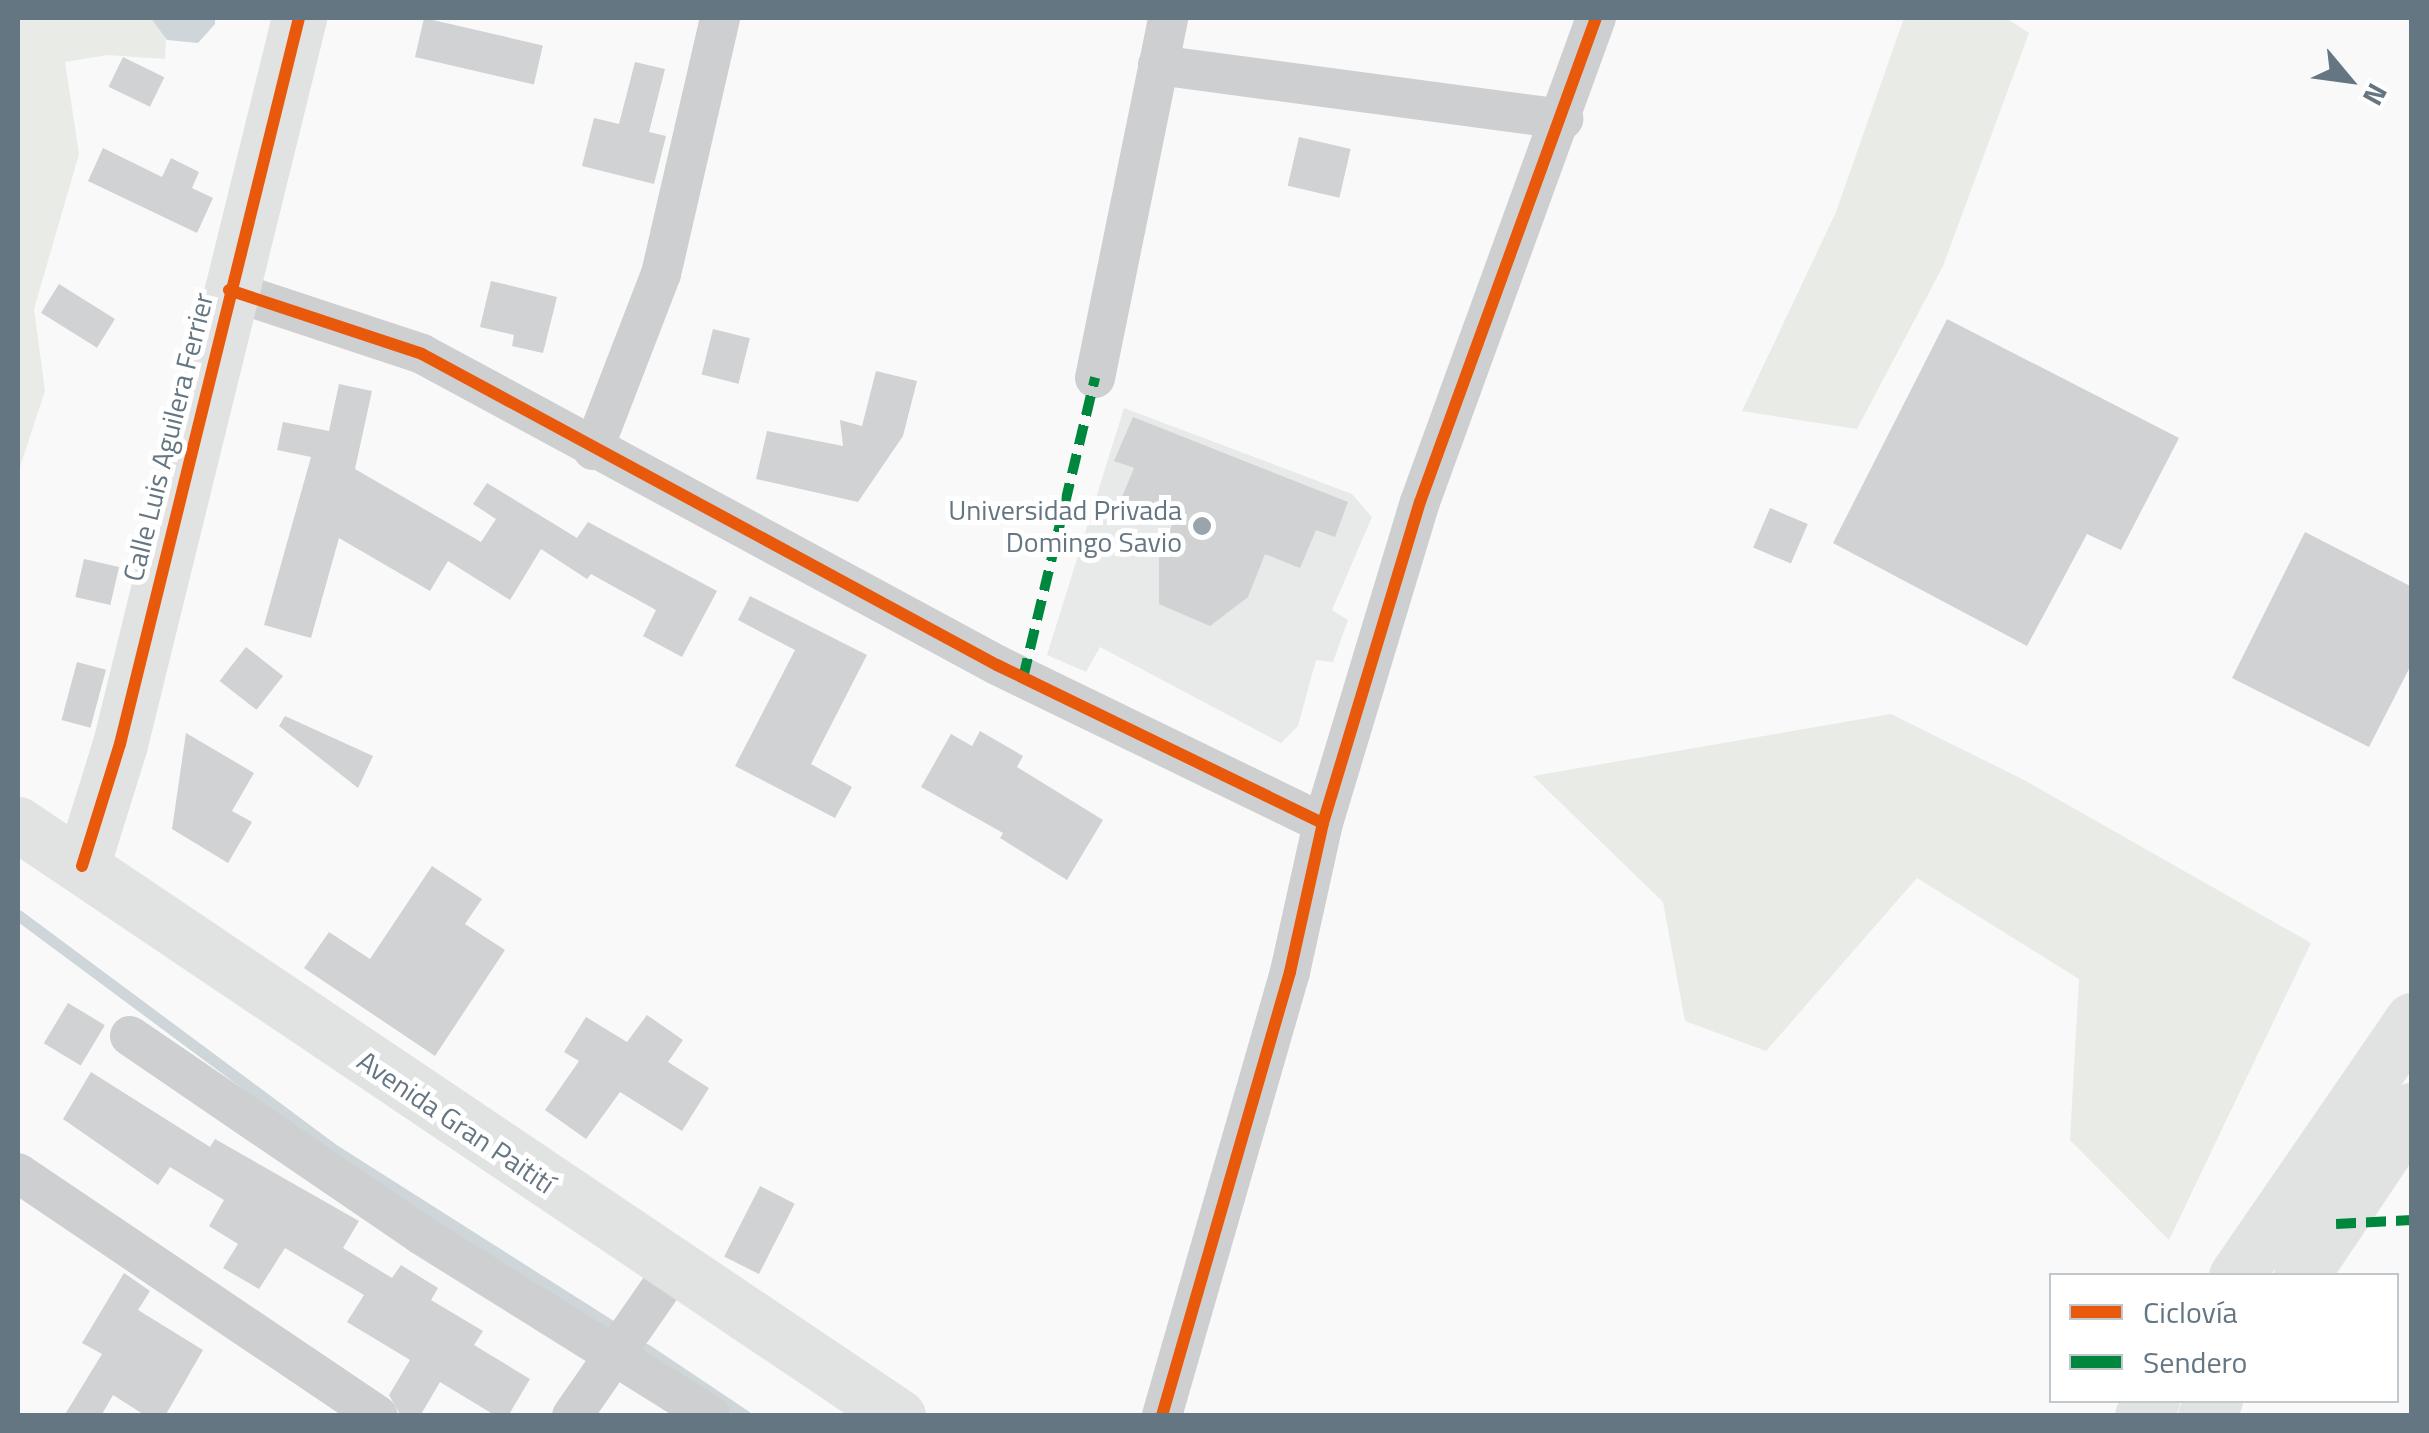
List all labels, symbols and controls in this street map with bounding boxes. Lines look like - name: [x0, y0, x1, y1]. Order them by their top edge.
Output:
- north arrow: [2299, 30, 2399, 130]
- text: N: [2352, 76, 2399, 114]
- street label: Calle Luis Aguilera Ferrier: [116, 289, 220, 585]
- place label: Universidad Privada Domingo Savio: [948, 493, 1182, 559]
- marker: Universidad Privada Domingo Savio: [1191, 515, 1213, 537]
- street label: Avenida Gran Paitití: [351, 1044, 561, 1200]
- legend: [2049, 1273, 2399, 1403]
- text: Ciclovía: [2143, 1289, 2238, 1335]
- text: Sendero: [2143, 1339, 2247, 1385]

